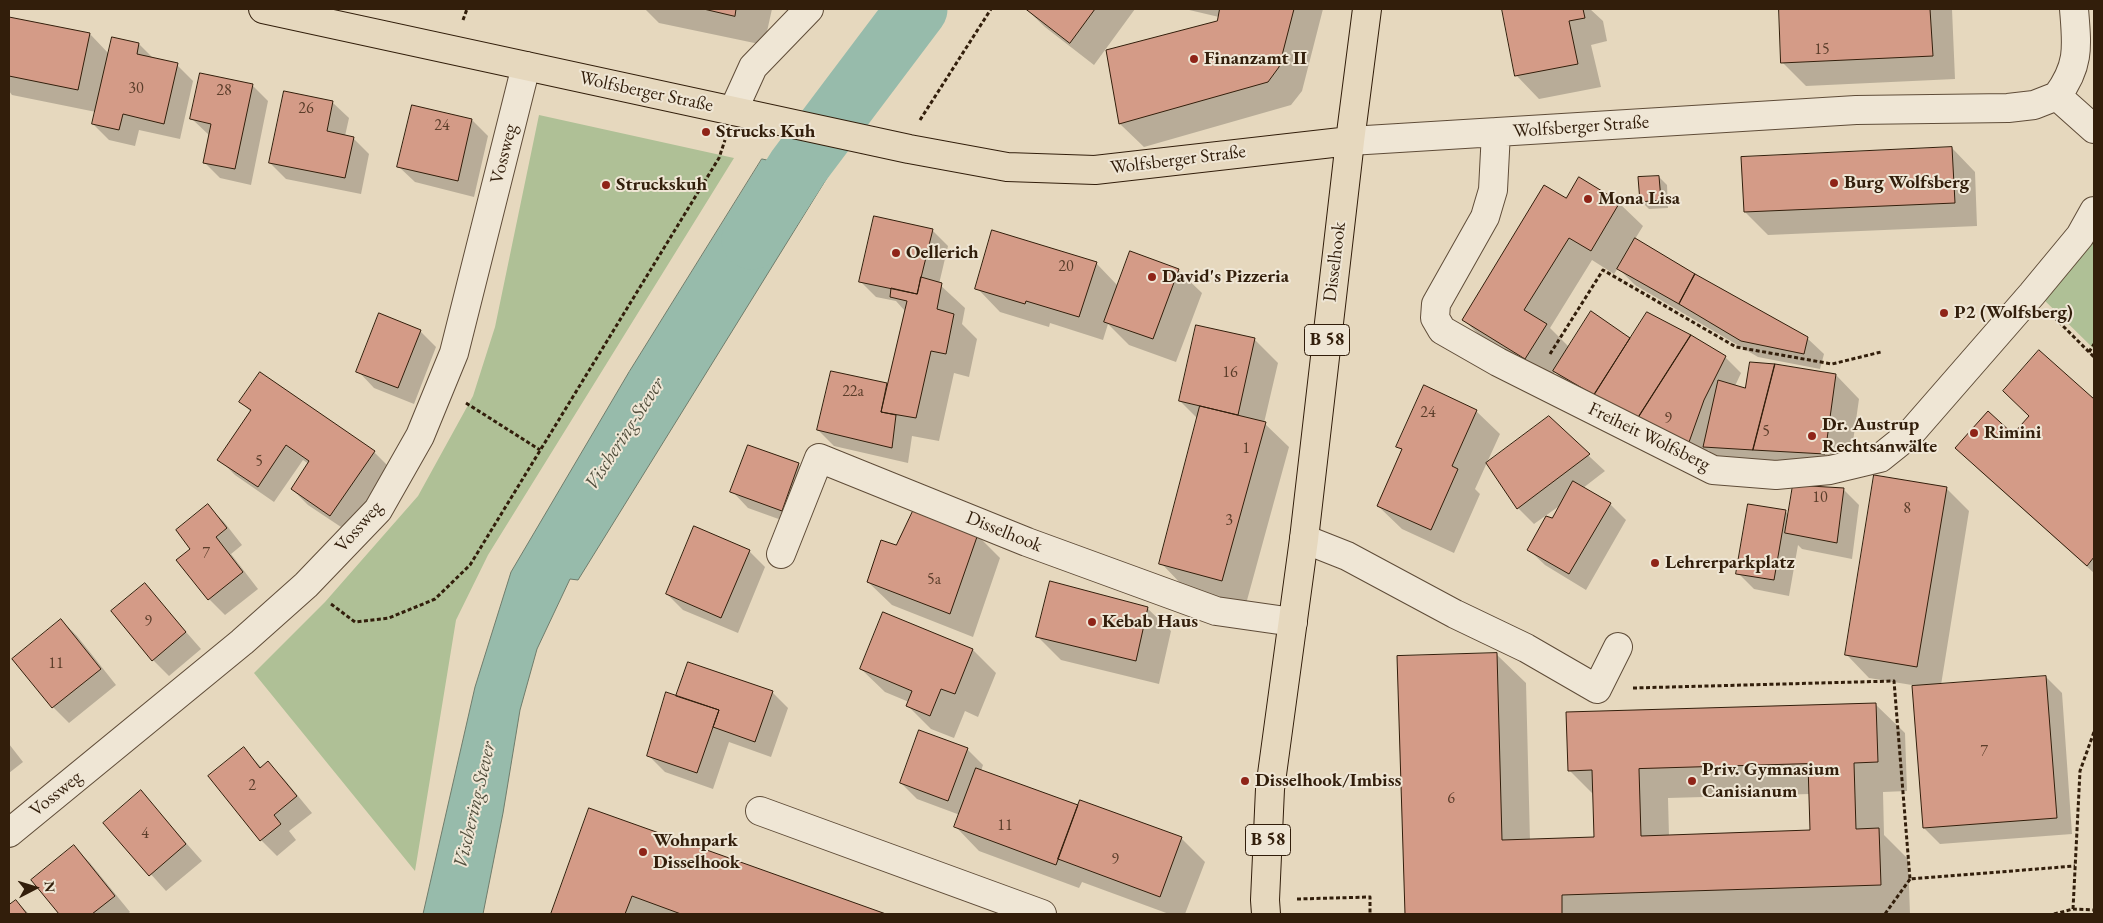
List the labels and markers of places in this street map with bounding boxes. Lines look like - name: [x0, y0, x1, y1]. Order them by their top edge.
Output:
- place label: Finanzamt II: [1204, 48, 1307, 70]
- marker: Finanzamt II: [1188, 53, 1200, 65]
- place label: Strucks Kuh: [716, 121, 815, 143]
- marker: Strucks Kuh: [700, 126, 712, 138]
- place label: Burg Wolfsberg: [1844, 172, 1969, 194]
- place label: Struckskuh: [616, 174, 707, 196]
- marker: Burg Wolfsberg: [1828, 177, 1840, 189]
- marker: Struckskuh: [600, 179, 612, 191]
- place label: Mona Lisa: [1598, 188, 1680, 210]
- marker: Mona Lisa: [1582, 193, 1594, 205]
- place label: Oellerich: [906, 242, 979, 264]
- marker: Oellerich: [890, 247, 902, 259]
- place label: David's Pizzeria: [1162, 266, 1289, 288]
- marker: David's Pizzeria: [1146, 271, 1158, 283]
- place label: P2 (Wolfsberg): [1954, 302, 2073, 324]
- marker: P2 (Wolfsberg): [1938, 307, 1950, 319]
- place label: Dr. Austrup Rechtsanwälte: [1822, 414, 1937, 458]
- place label: Rimini: [1984, 422, 2041, 444]
- marker: Rimini: [1968, 427, 1980, 439]
- marker: Dr. Austrup Rechtsanwälte: [1806, 430, 1818, 442]
- place label: Lehrerparkplatz: [1665, 552, 1795, 574]
- marker: Lehrerparkplatz: [1649, 557, 1661, 569]
- place label: Kebab Haus: [1102, 611, 1198, 633]
- marker: Kebab Haus: [1086, 616, 1098, 628]
- place label: Priv. Gymnasium Canisianum: [1702, 759, 1840, 803]
- place label: Disselhook/Imbiss: [1255, 770, 1401, 792]
- marker: Disselhook/Imbiss: [1239, 775, 1251, 787]
- marker: Priv. Gymnasium Canisianum: [1686, 775, 1698, 787]
- place label: Wohnpark Disselhook: [653, 830, 740, 874]
- marker: Wohnpark Disselhook: [637, 846, 649, 858]

